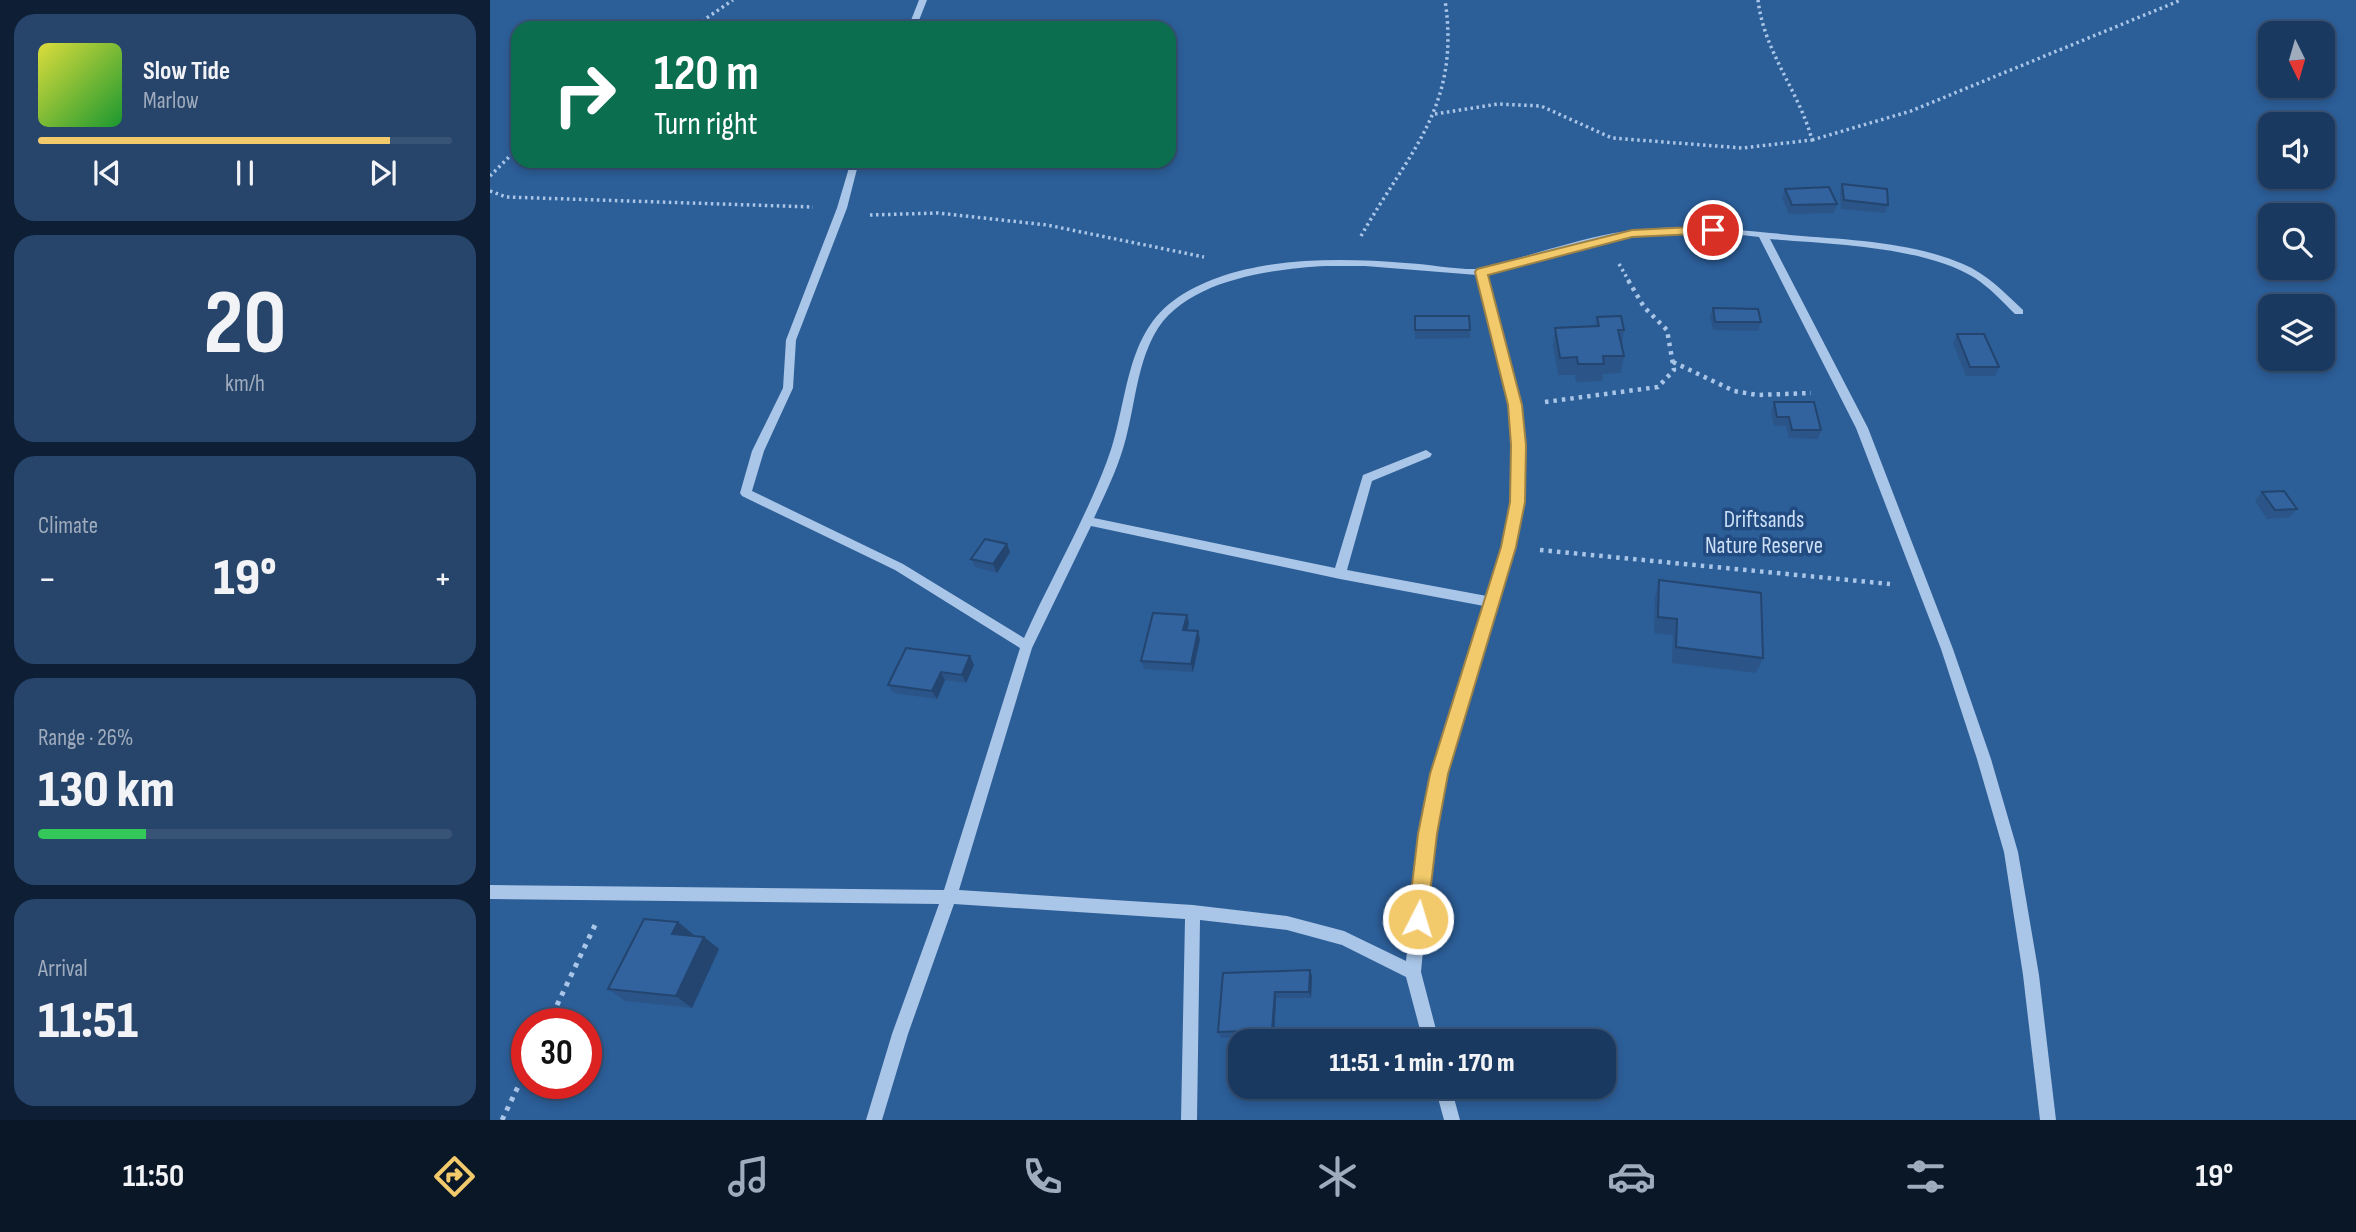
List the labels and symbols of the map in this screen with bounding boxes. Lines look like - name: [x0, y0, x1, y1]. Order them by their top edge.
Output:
- north arrow: [2258, 21, 2334, 98]
- pin: [1683, 200, 1743, 260]
- park label: Driftsands Nature Reserve: [1705, 506, 1823, 560]
- position arrow: [1381, 882, 1455, 956]
- speed limit sign: 30: [511, 1008, 602, 1099]

